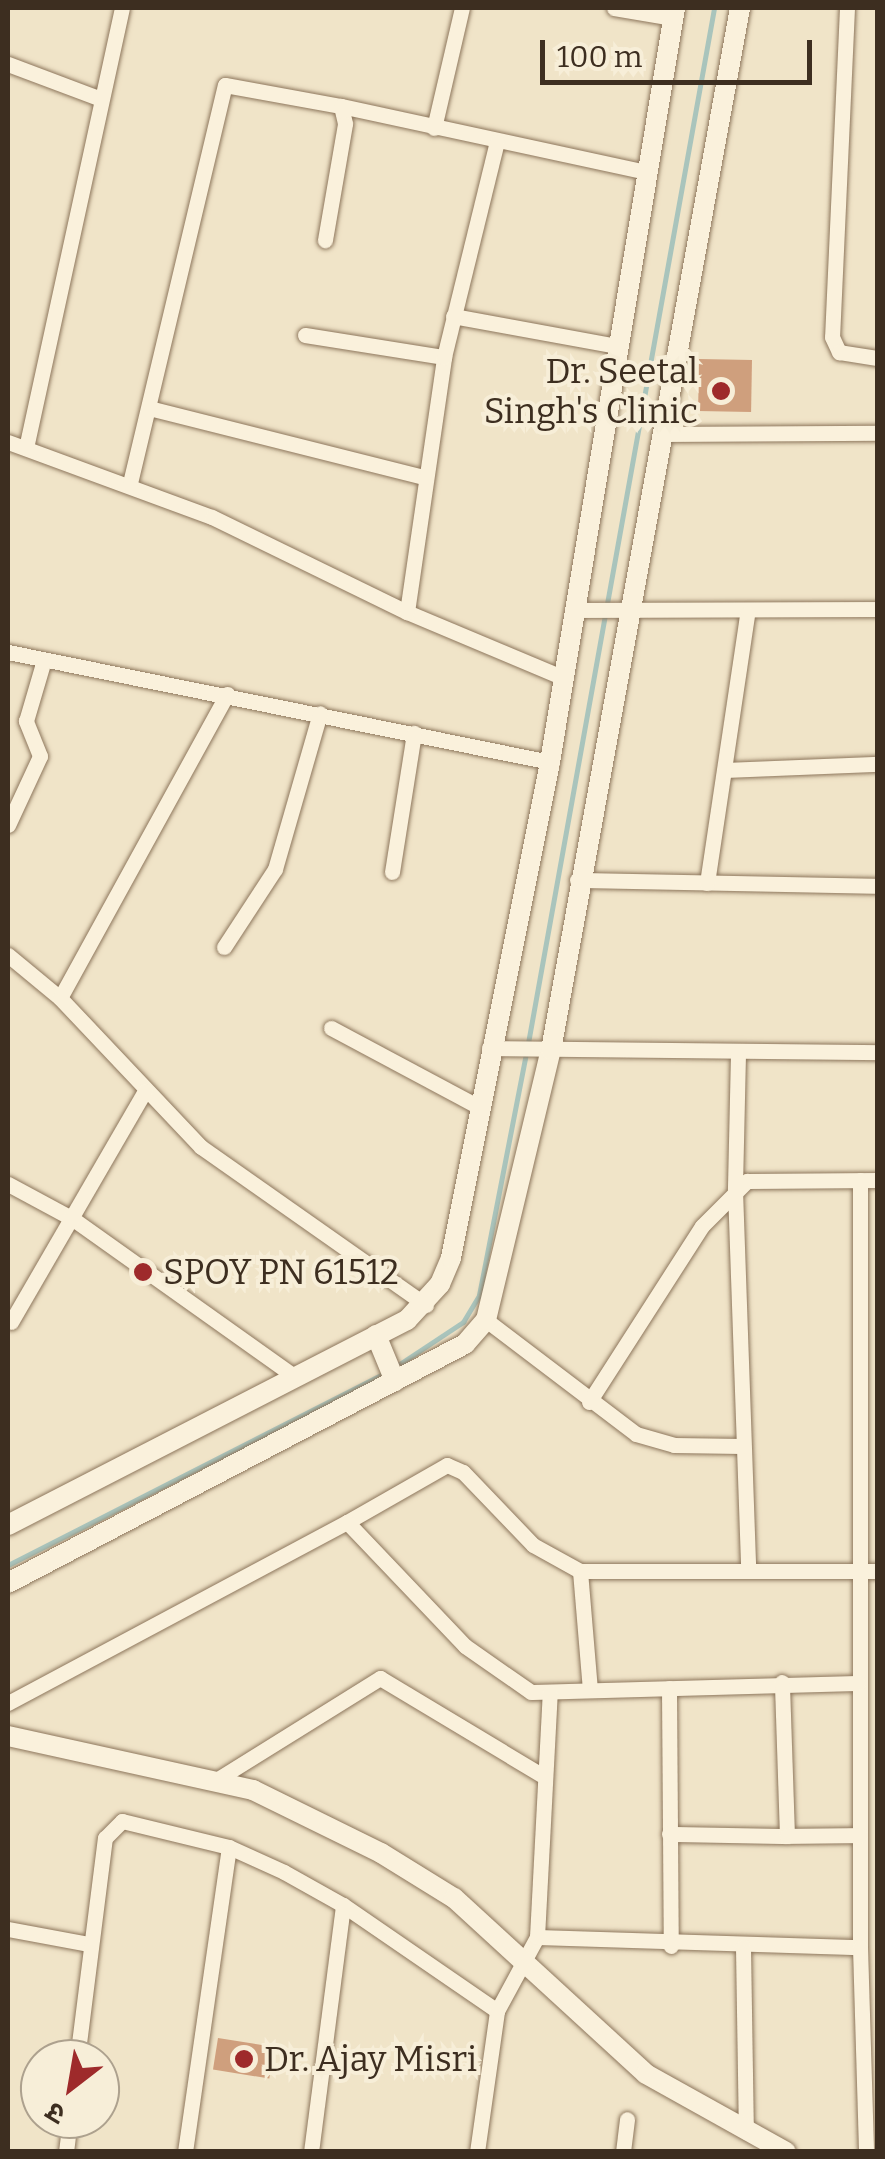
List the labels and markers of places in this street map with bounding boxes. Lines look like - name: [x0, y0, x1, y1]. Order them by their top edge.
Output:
- place label: Dr. Seetal Singh's Clinic: [484, 350, 698, 432]
- marker: Dr. Seetal Singh's Clinic: [708, 378, 734, 404]
- place label: SPOY PN 61512: [163, 1251, 399, 1293]
- marker: SPOY PN 61512: [132, 1261, 154, 1283]
- place label: Dr. Ajay Misri: [264, 2038, 477, 2080]
- marker: Dr. Ajay Misri: [233, 2048, 255, 2070]

